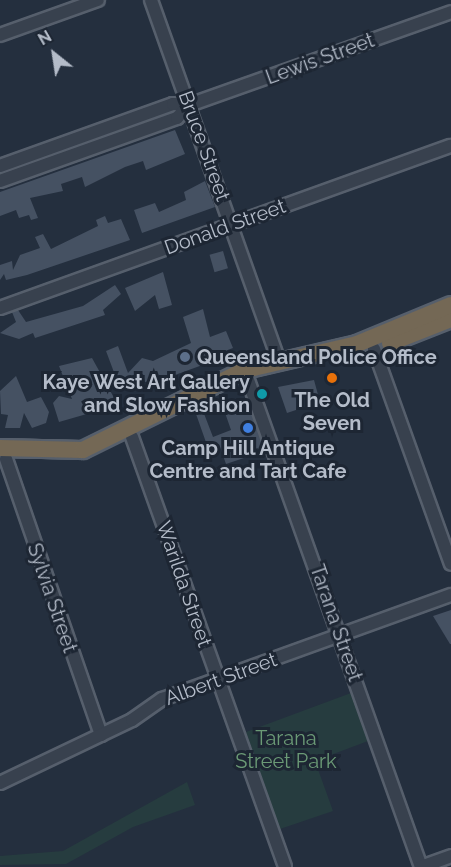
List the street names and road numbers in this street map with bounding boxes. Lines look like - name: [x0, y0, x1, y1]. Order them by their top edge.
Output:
- street label: Lewis Street: [262, 28, 378, 90]
- street label: Bruce Street: [173, 88, 235, 204]
- street label: Donald Street: [161, 194, 289, 260]
- street label: Warilda Street: [151, 518, 217, 650]
- street label: Sylvia Street: [22, 540, 82, 656]
- street label: Tarana Street: [305, 561, 367, 685]
- street label: Albert Street: [162, 648, 280, 710]

